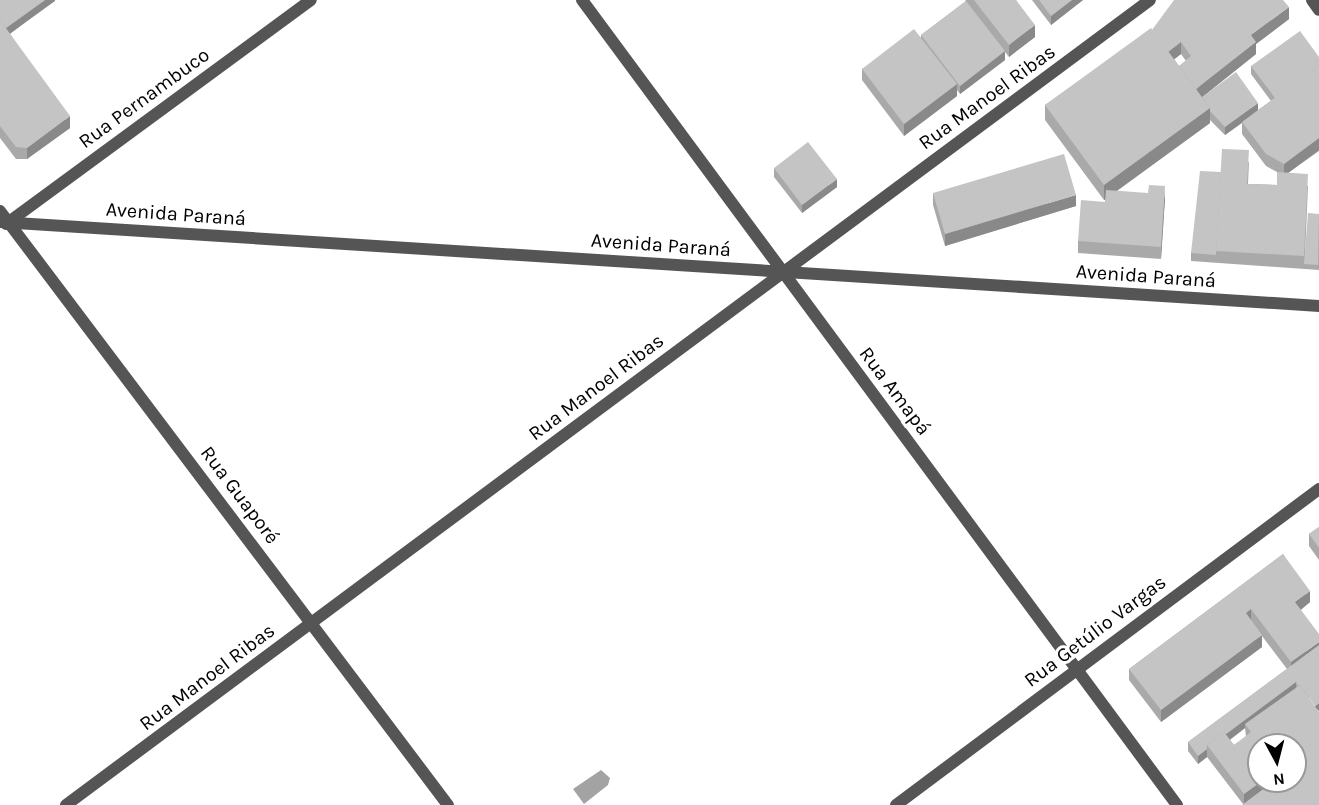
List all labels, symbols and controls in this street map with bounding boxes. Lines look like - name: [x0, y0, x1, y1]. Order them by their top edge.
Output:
- street label: Rua Manoel Ribas: [914, 39, 1060, 155]
- street label: Rua Pernambuco: [74, 43, 214, 153]
- street label: Avenida Paraná: [105, 197, 247, 231]
- street label: Avenida Paraná: [590, 228, 732, 262]
- street label: Avenida Paraná: [1075, 259, 1217, 293]
- street label: Rua Manoel Ribas: [524, 328, 668, 446]
- street label: Rua Amapá: [854, 342, 936, 440]
- street label: Rua Guaporé: [195, 441, 285, 549]
- street label: Rua Getúlio Vargas: [1019, 570, 1171, 692]
- street label: Rua Manoel Ribas: [135, 618, 279, 736]
- north arrow: [1247, 733, 1307, 793]
- text: N: [1272, 769, 1286, 790]

